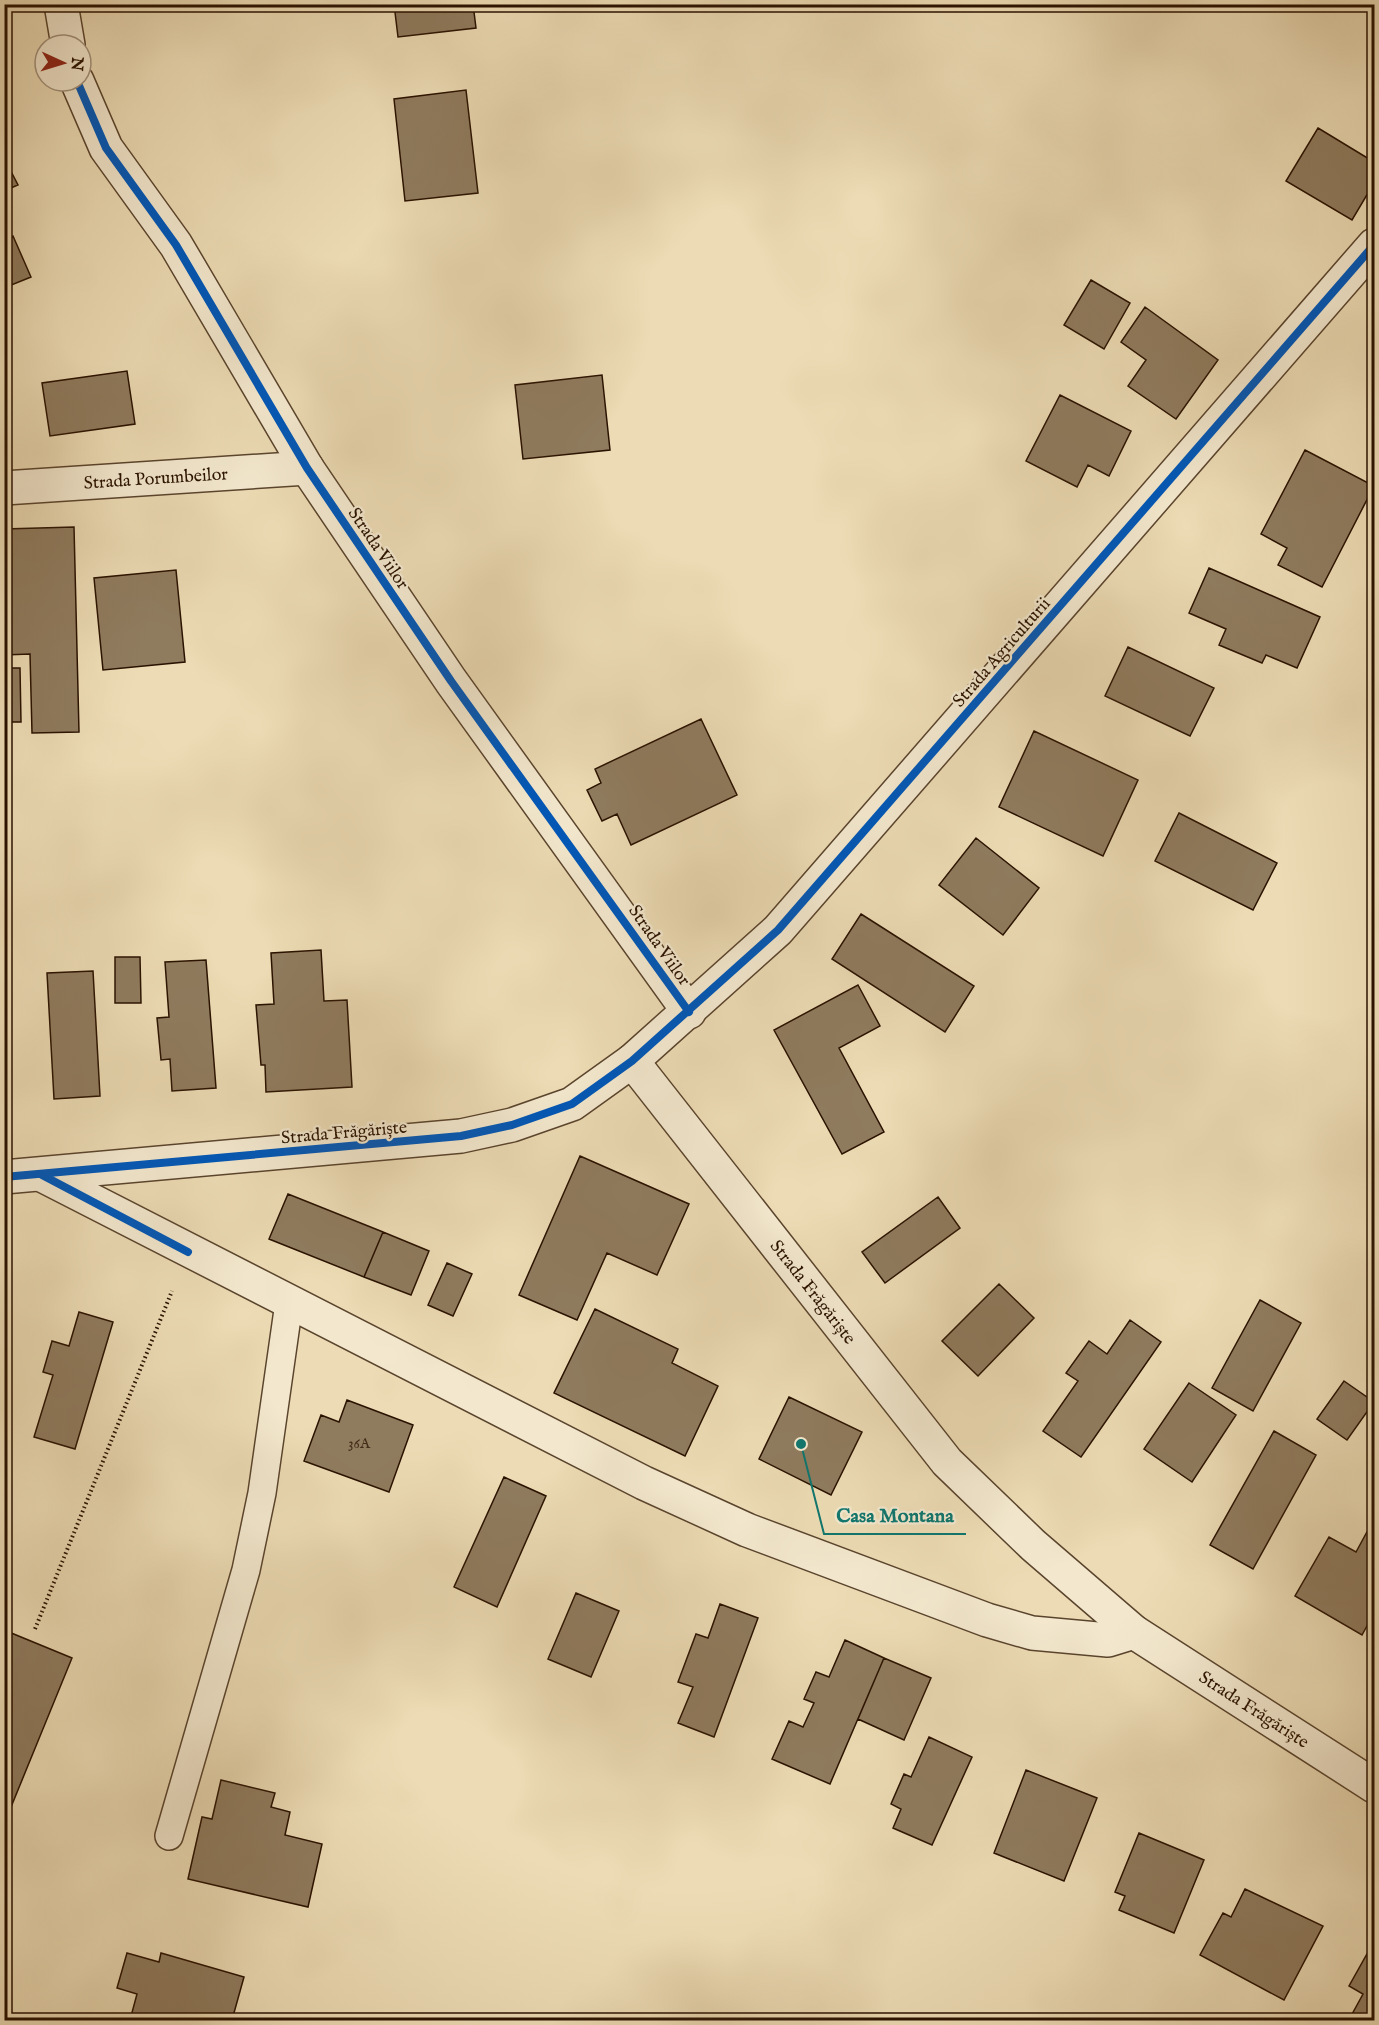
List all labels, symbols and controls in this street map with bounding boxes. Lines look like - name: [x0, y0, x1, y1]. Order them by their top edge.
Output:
- north arrow: [33, 33, 93, 93]
- text: N: [65, 55, 86, 72]
- street label: Strada Porumbeilor: [83, 463, 229, 496]
- street label: Strada Viilor: [342, 504, 414, 594]
- street label: Strada Agriculturii: [948, 593, 1056, 713]
- street label: Strada Viilor: [623, 901, 695, 991]
- street label: Strada Frăgăriște: [280, 1117, 408, 1150]
- street label: Strada Frăgăriște: [764, 1236, 860, 1350]
- house number: 36A: [348, 1434, 371, 1453]
- callout: Casa Montana: [824, 1496, 966, 1534]
- text: Casa Montana: [836, 1504, 954, 1529]
- street label: Strada Frăgăriște: [1194, 1667, 1313, 1754]

